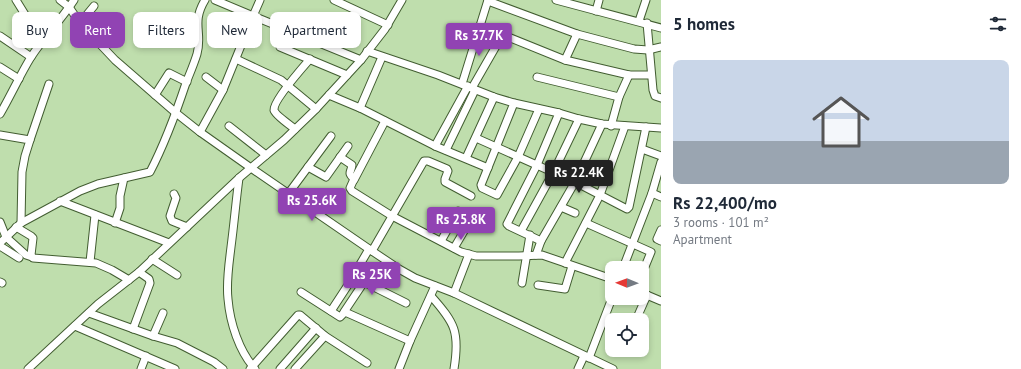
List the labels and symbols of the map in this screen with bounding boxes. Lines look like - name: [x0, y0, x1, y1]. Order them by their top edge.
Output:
- pin: Rs 37.7K: [438, 23, 520, 57]
- pin: Rs 22.4K: [538, 160, 620, 194]
- pin: Rs 25.6K: [271, 188, 353, 222]
- pin: Rs 25.8K: [420, 207, 502, 241]
- north arrow: [605, 261, 649, 305]
- pin: Rs 25K: [339, 262, 405, 296]

